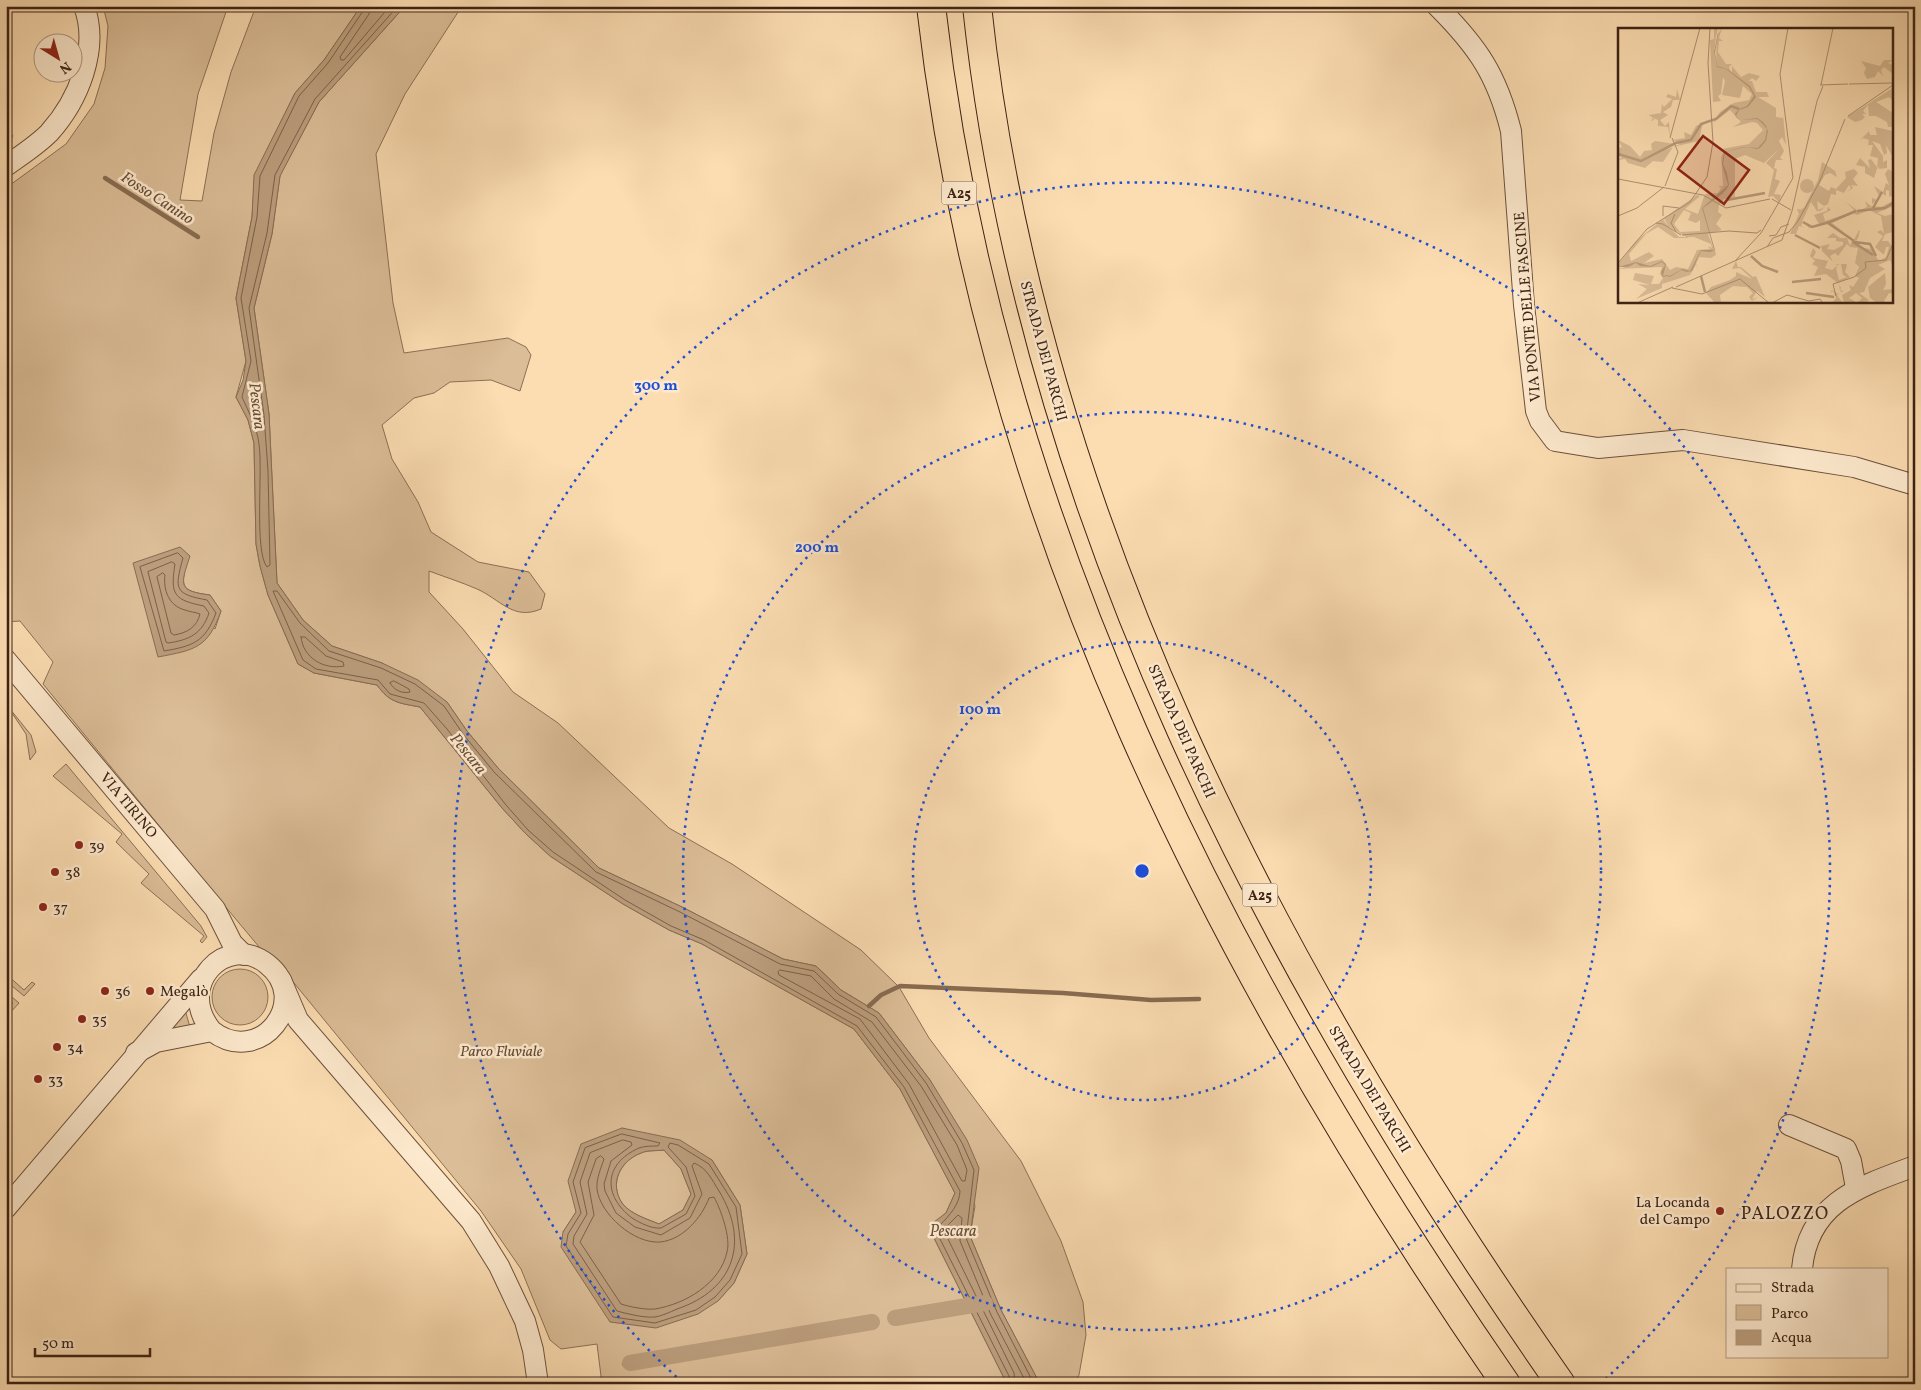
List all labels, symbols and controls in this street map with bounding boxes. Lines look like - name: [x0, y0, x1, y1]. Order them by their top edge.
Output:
- inset map: [1618, 28, 1894, 302]
- north arrow: [32, 32, 82, 82]
- text: N: [55, 57, 75, 78]
- water label: Fosso Canino: [116, 167, 198, 231]
- road number: A25: [942, 182, 976, 204]
- street label: VIA PONTE DELLE FASCINE: [1510, 211, 1547, 403]
- street label: STRADA DEI PARCHI: [1014, 279, 1071, 424]
- text: 300 m: [634, 376, 678, 397]
- water label: Pescara: [242, 382, 270, 431]
- text: 200 m: [795, 538, 839, 559]
- street label: STRADA DEI PARCHI: [1142, 661, 1220, 802]
- text: 100 m: [959, 700, 1002, 721]
- water label: Pescara: [444, 729, 491, 780]
- street label: VIA TIRINO: [94, 769, 162, 843]
- place label: 39: [89, 836, 104, 857]
- marker: 39: [73, 839, 85, 851]
- centre of rings: [1133, 862, 1151, 880]
- place label: 38: [65, 863, 80, 884]
- marker: 38: [49, 866, 61, 878]
- road number: A25: [1242, 884, 1278, 906]
- place label: 37: [53, 898, 68, 919]
- marker: 37: [37, 901, 49, 913]
- place label: 36: [115, 982, 130, 1003]
- place label: Megalò: [160, 982, 208, 1003]
- marker: 36: [99, 985, 111, 997]
- marker: Megalò: [144, 985, 156, 997]
- place label: 35: [92, 1010, 107, 1031]
- marker: 35: [76, 1013, 88, 1025]
- street label: STRADA DEI PARCHI: [1322, 1022, 1415, 1157]
- place label: 34: [67, 1038, 84, 1059]
- marker: 34: [51, 1041, 63, 1053]
- park label: Parco Fluviale: [460, 1042, 543, 1063]
- place label: 33: [48, 1070, 63, 1091]
- marker: 33: [32, 1073, 44, 1085]
- place label: La Locanda del Campo: [1636, 1193, 1710, 1231]
- district label: PALOZZO: [1741, 1202, 1829, 1227]
- marker: La Locanda del Campo: [1714, 1205, 1726, 1217]
- water label: Pescara: [929, 1221, 977, 1243]
- legend: [1726, 1268, 1888, 1358]
- text: Strada: [1771, 1278, 1814, 1299]
- text: Parco: [1771, 1304, 1808, 1325]
- scale bar: [35, 1325, 150, 1357]
- text: Acqua: [1771, 1328, 1812, 1349]
- text: 50 m: [42, 1334, 74, 1355]

